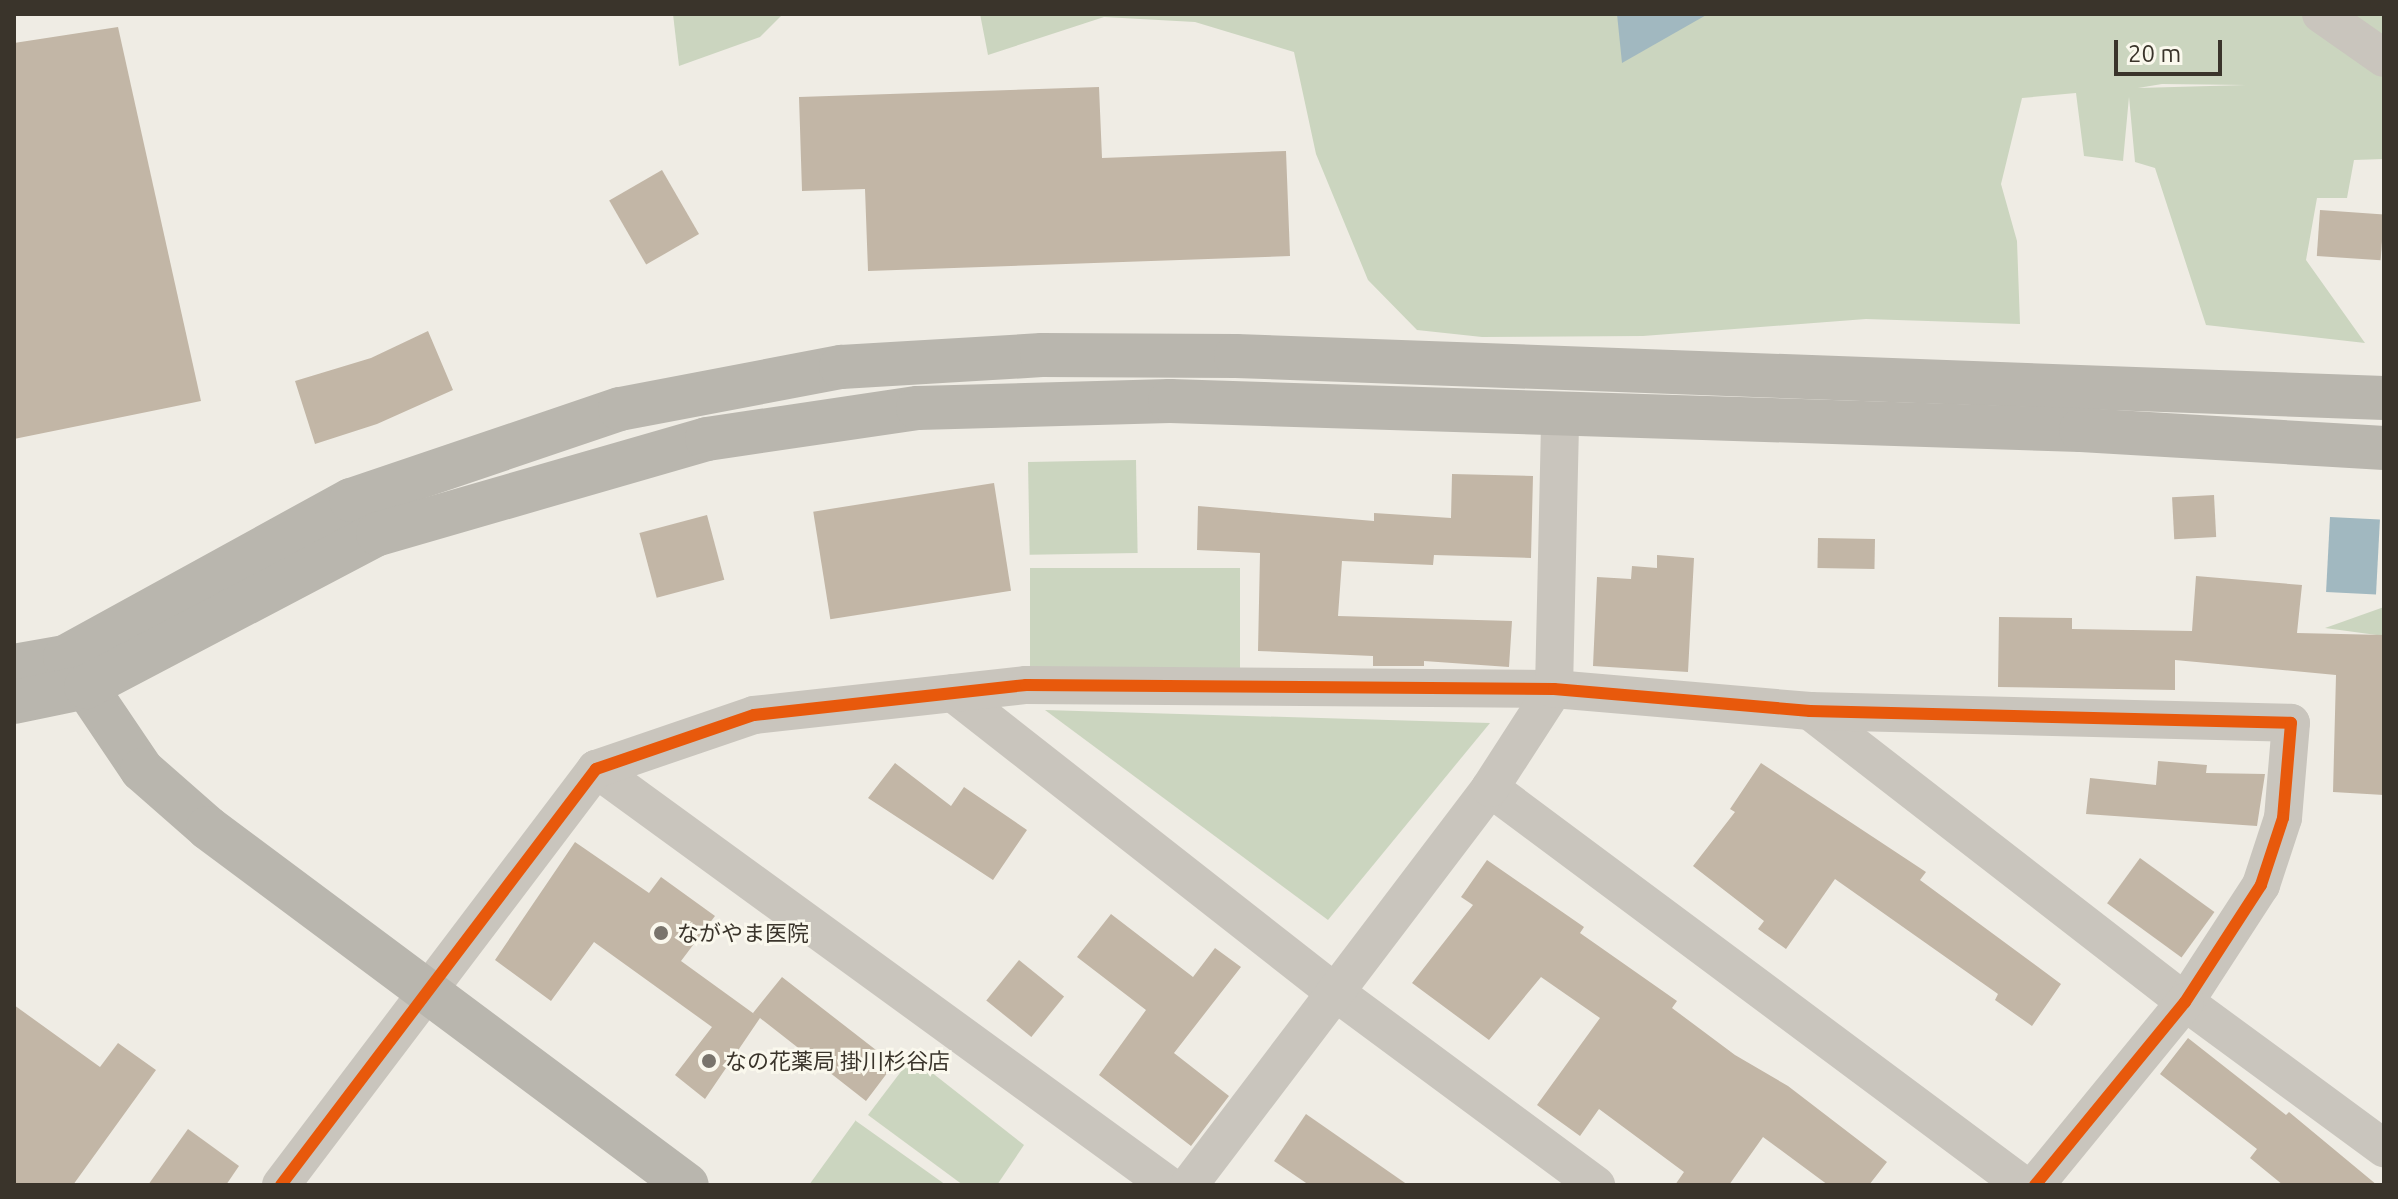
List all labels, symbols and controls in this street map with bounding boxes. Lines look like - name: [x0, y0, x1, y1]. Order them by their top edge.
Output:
- scale bar: [2118, 24, 2226, 74]
- text: 20 m: [2128, 40, 2181, 67]
- place label: ながやま医院: [677, 920, 809, 946]
- marker: ながやま医院: [652, 924, 670, 942]
- place label: なの花薬局 掛川杉谷店: [725, 1048, 950, 1074]
- marker: なの花薬局 掛川杉谷店: [700, 1052, 718, 1070]

